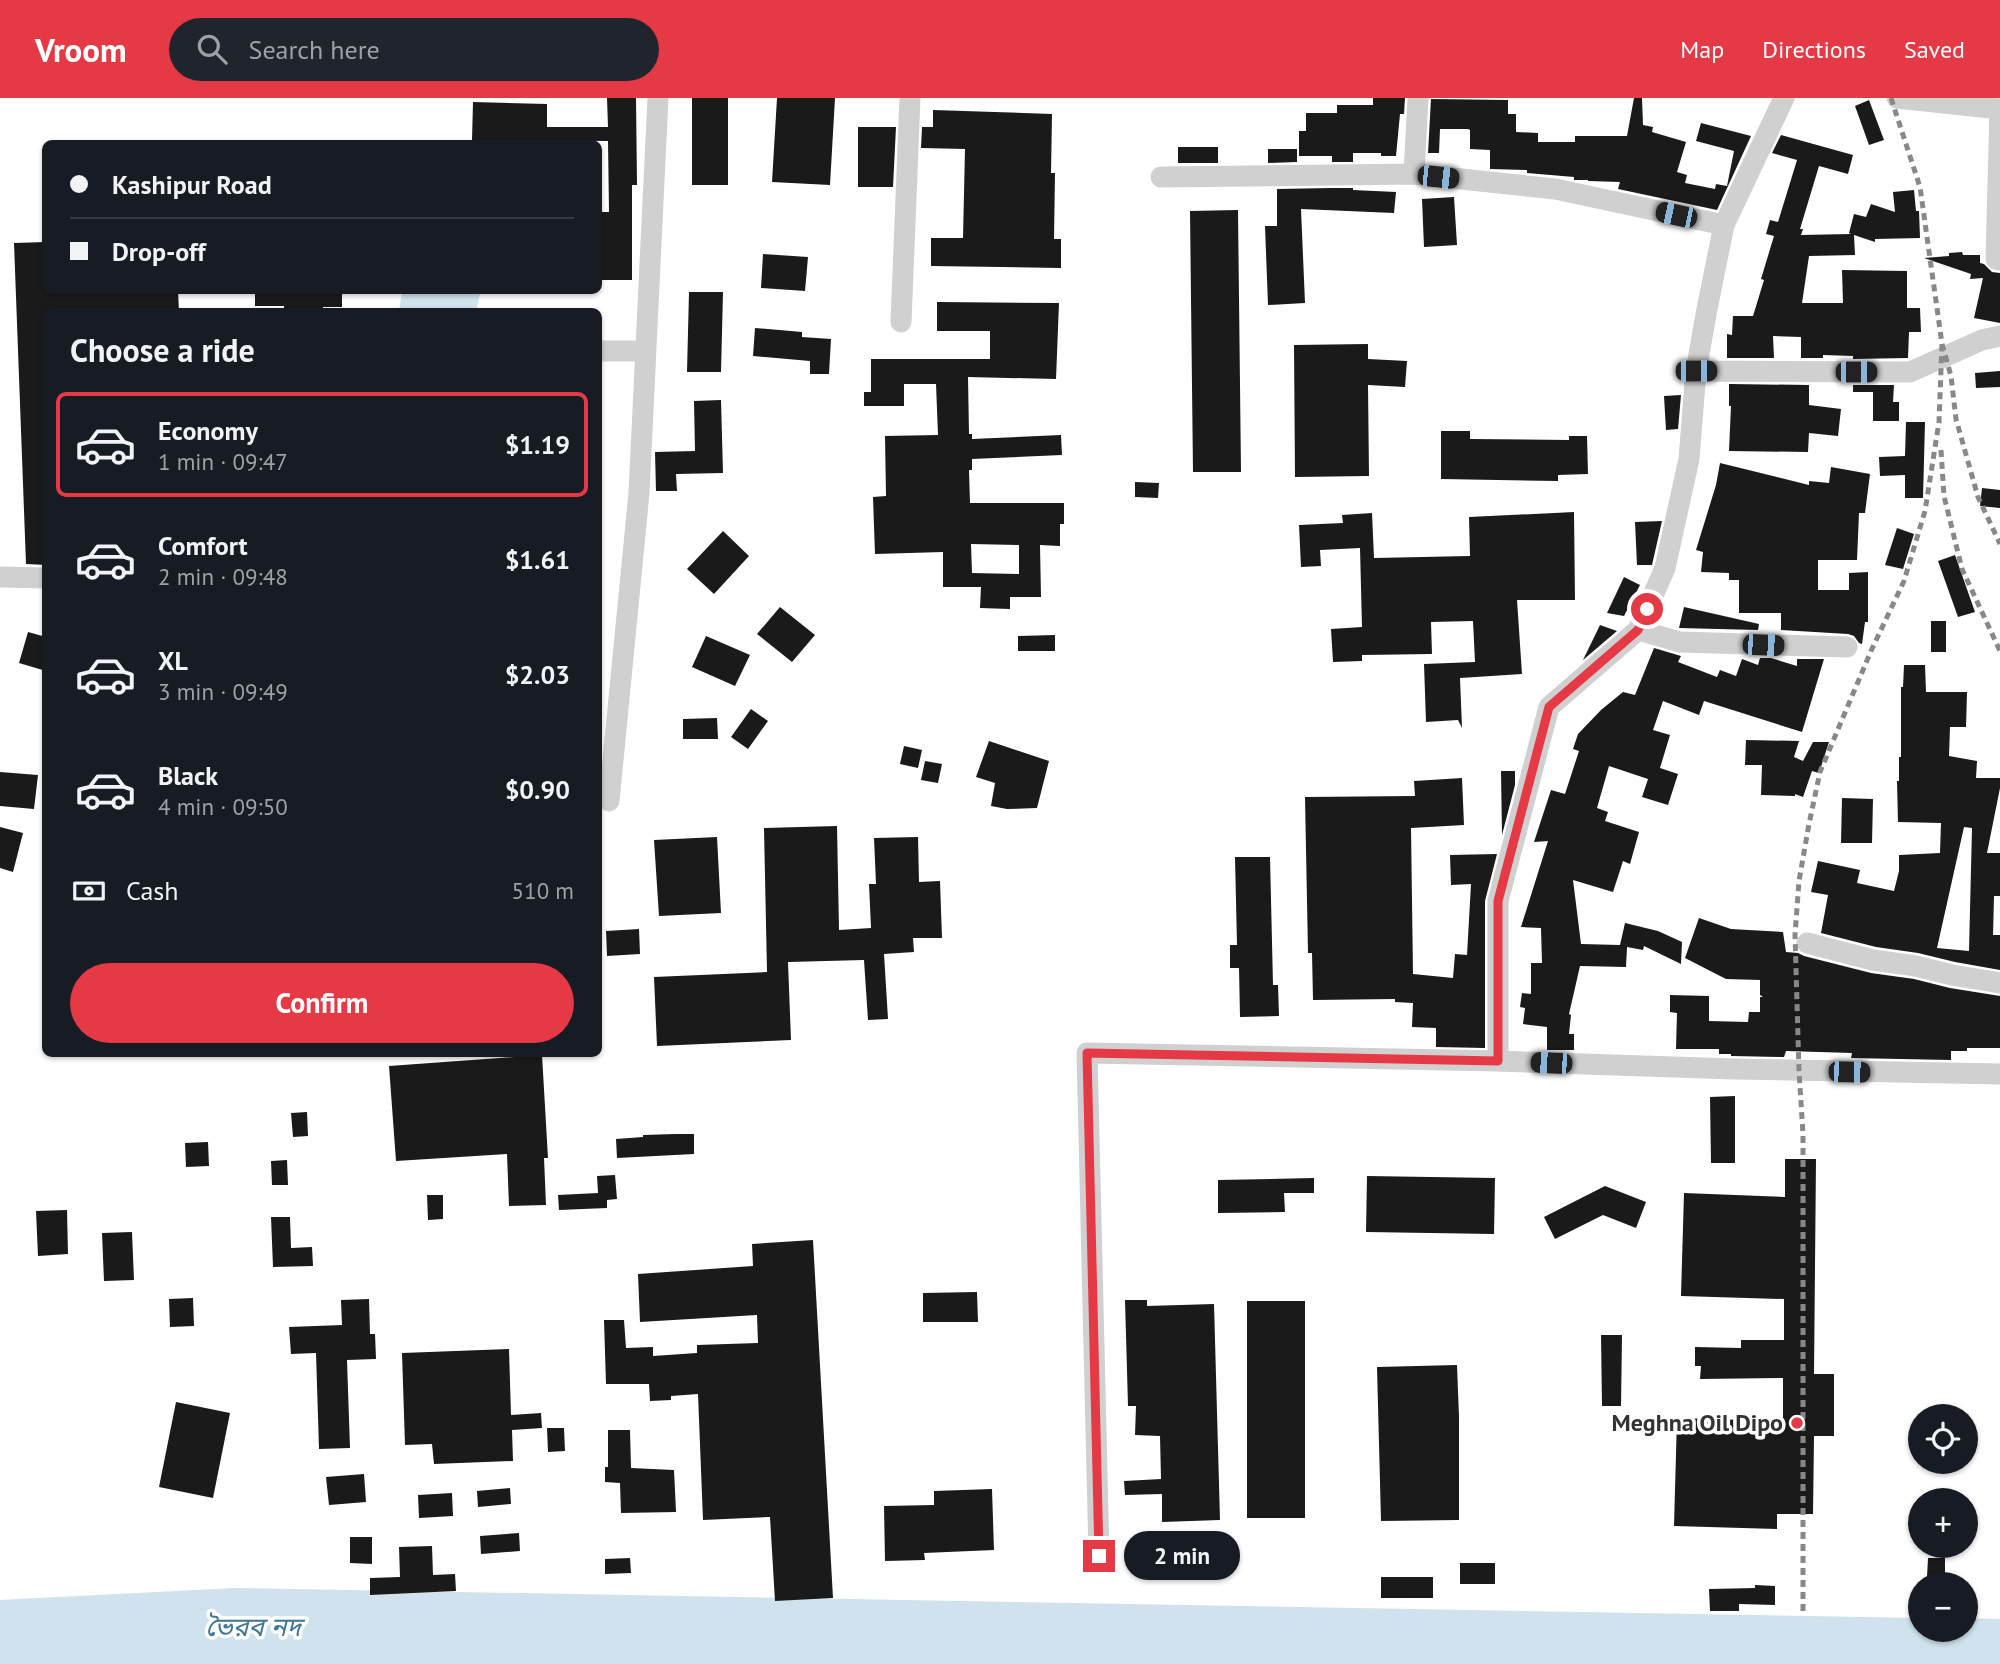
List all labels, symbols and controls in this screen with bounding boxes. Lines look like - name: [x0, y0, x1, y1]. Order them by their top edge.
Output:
- search box: [169, 18, 659, 81]
- text: Vroom: [35, 28, 127, 71]
- icon: search: [193, 30, 231, 68]
- text: Search here: [249, 33, 380, 66]
- text: Map: [1680, 34, 1724, 65]
- text: Directions: [1762, 34, 1866, 65]
- text: Saved: [1904, 34, 1965, 65]
- car: [1417, 164, 1460, 190]
- text: Kashipur Road: [112, 168, 272, 201]
- car: [1654, 200, 1699, 230]
- text: Drop-off: [112, 235, 206, 268]
- text: Choose a ride: [70, 329, 255, 371]
- car: [1676, 361, 1718, 382]
- car: [1836, 362, 1878, 383]
- icon: car: [74, 413, 137, 476]
- text: Economy: [158, 414, 258, 447]
- text: $1.19: [505, 428, 570, 461]
- text: 1 min · 09:47: [158, 447, 288, 476]
- icon: car: [74, 528, 137, 591]
- text: Comfort: [158, 529, 248, 562]
- text: $1.61: [505, 543, 570, 576]
- text: 2 min · 09:48: [158, 562, 288, 591]
- route start: [1631, 593, 1663, 625]
- car: [1742, 634, 1785, 656]
- icon: car: [74, 643, 137, 706]
- text: XL: [158, 644, 188, 677]
- text: $2.03: [505, 658, 570, 691]
- text: 3 min · 09:49: [158, 677, 288, 706]
- icon: car: [74, 758, 137, 821]
- text: Black: [158, 759, 218, 792]
- text: $0.90: [505, 773, 570, 806]
- text: 4 min · 09:50: [158, 792, 288, 821]
- icon: cash: [70, 872, 108, 910]
- text: Cash: [126, 874, 178, 907]
- text: 510 m: [512, 876, 574, 905]
- button: Confirm: [70, 963, 574, 1043]
- car: [1530, 1052, 1573, 1074]
- car: [1828, 1061, 1871, 1083]
- map controls: [1908, 1404, 1978, 1642]
- button: locate: [1908, 1404, 1978, 1474]
- place label: Meghna Oil Dipo: [1612, 1407, 1783, 1438]
- marker: Meghna Oil Dipo: [1789, 1415, 1805, 1431]
- button: +: [1908, 1488, 1978, 1558]
- callout: 2 min: [1124, 1532, 1239, 1580]
- route end: [1083, 1540, 1115, 1572]
- text: 2 min: [1154, 1541, 1210, 1570]
- button: −: [1908, 1572, 1978, 1642]
- water label: ভৈরব নদ: [205, 1610, 305, 1643]

